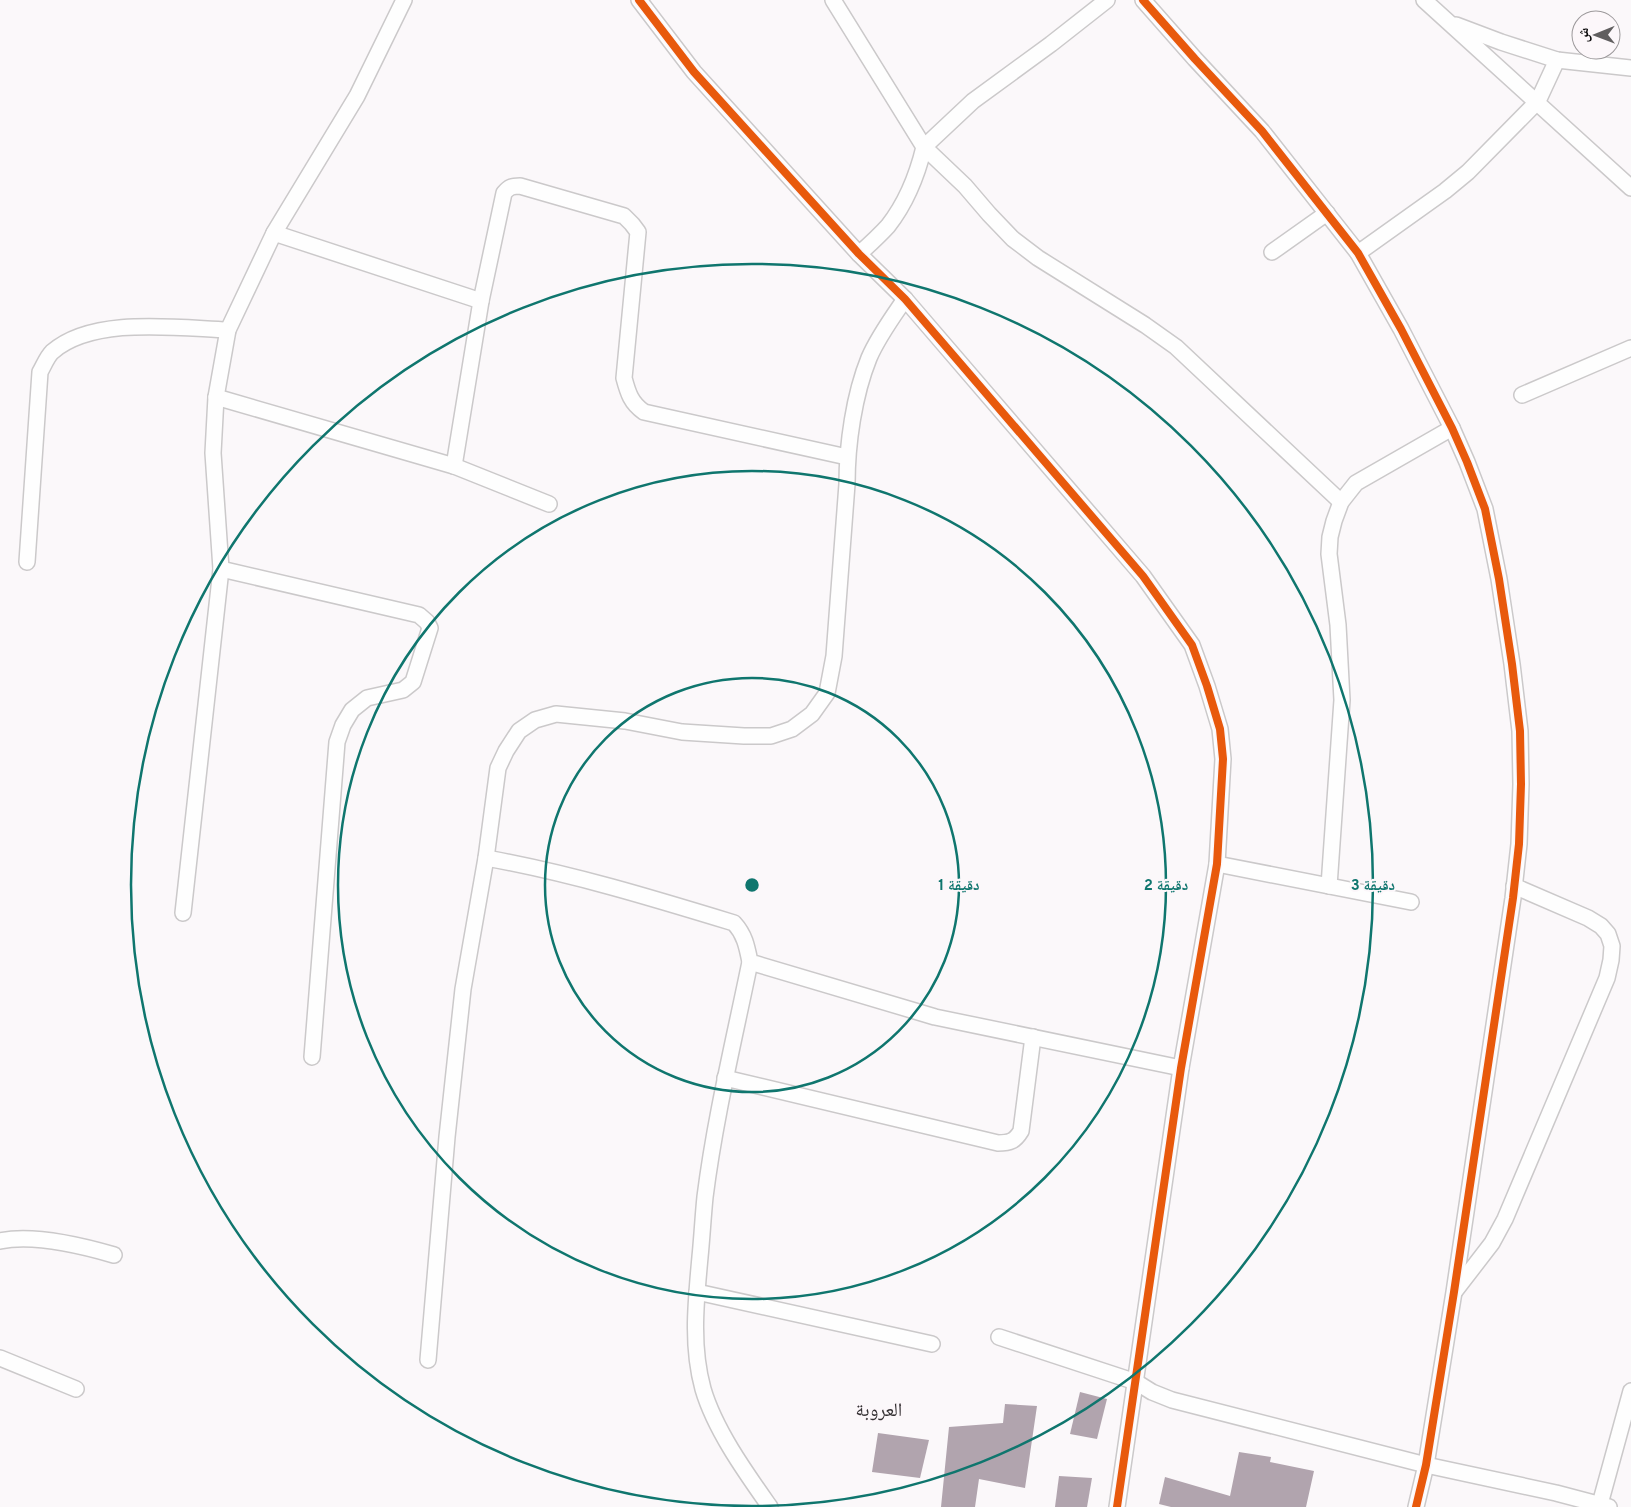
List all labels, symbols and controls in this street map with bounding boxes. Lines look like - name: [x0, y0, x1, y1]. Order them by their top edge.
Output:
- north arrow: [1571, 10, 1621, 60]
- text: ش: [1576, 27, 1593, 43]
- centre of rings: [743, 876, 761, 894]
- text: 1 دقيقة: [938, 877, 980, 896]
- text: 2 دقيقة: [1144, 877, 1188, 896]
- text: 3 دقيقة: [1351, 877, 1395, 896]
- district label: العروبة: [856, 1399, 902, 1423]

